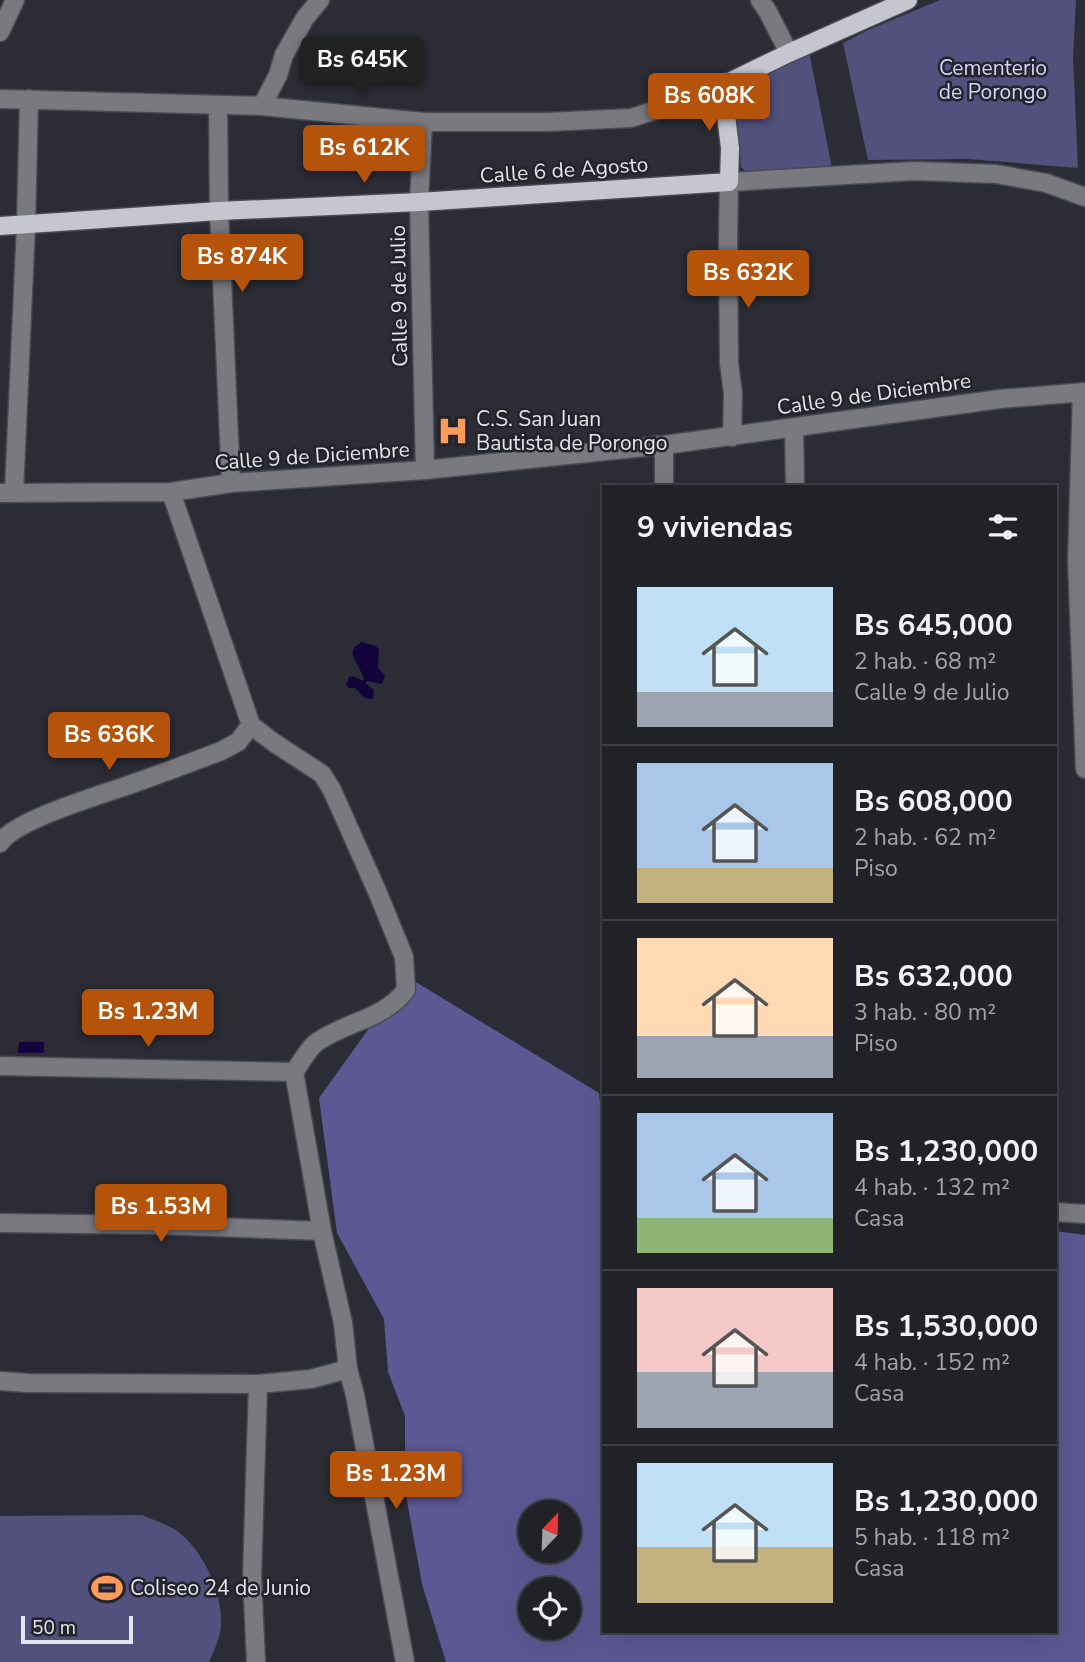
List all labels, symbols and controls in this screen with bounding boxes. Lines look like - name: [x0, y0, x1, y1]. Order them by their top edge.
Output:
- pin: Bs 645K: [297, 38, 427, 97]
- text: Bs 645K: [317, 44, 407, 75]
- park label: Cementerio de Porongo: [939, 54, 1047, 106]
- pin: Bs 608K: [644, 74, 774, 133]
- text: Bs 608K: [664, 80, 754, 111]
- pin: Bs 612K: [299, 125, 429, 185]
- text: Bs 612K: [319, 132, 409, 163]
- street label: Calle 6 de Agosto: [479, 150, 649, 190]
- street label: Calle 9 de Julio: [384, 225, 414, 367]
- pin: Bs 874K: [177, 234, 307, 294]
- text: Bs 874K: [197, 241, 287, 272]
- pin: Bs 632K: [683, 250, 813, 310]
- text: Bs 632K: [703, 257, 793, 288]
- street label: Calle 9 de Diciembre: [775, 367, 973, 421]
- place label: C.S. San Juan Bautista de Porongo: [476, 405, 667, 457]
- hospital icon: C.S. San Juan Bautista de Porongo: [436, 414, 470, 448]
- street label: Calle 9 de Diciembre: [213, 435, 411, 477]
- text: 9 viviendas: [637, 507, 793, 548]
- icon: filters: [984, 508, 1022, 546]
- text: Bs 645,000: [854, 605, 1013, 646]
- icon: home: [693, 615, 777, 699]
- text: 2 hab. · 68 m²: [854, 646, 996, 677]
- text: Calle 9 de Julio: [854, 677, 1010, 708]
- pin: Bs 636K: [44, 712, 174, 772]
- text: Bs 636K: [64, 719, 154, 750]
- text: Bs 608,000: [854, 781, 1013, 822]
- icon: home: [693, 791, 777, 875]
- text: 2 hab. · 62 m²: [854, 822, 996, 853]
- text: Piso: [854, 853, 898, 884]
- text: Bs 632,000: [854, 956, 1013, 997]
- icon: home: [693, 966, 777, 1050]
- pin: Bs 1.23M: [76, 990, 220, 1049]
- text: Bs 1.23M: [98, 996, 198, 1027]
- text: 3 hab. · 80 m²: [854, 997, 996, 1028]
- text: Piso: [854, 1028, 898, 1059]
- text: Bs 1,230,000: [854, 1131, 1038, 1172]
- icon: home: [693, 1141, 777, 1225]
- text: 4 hab. · 132 m²: [854, 1172, 1010, 1203]
- pin: Bs 1.53M: [89, 1184, 233, 1244]
- text: Bs 1.53M: [111, 1191, 211, 1222]
- text: Casa: [854, 1203, 905, 1234]
- text: Bs 1,530,000: [854, 1306, 1038, 1347]
- icon: home: [693, 1316, 777, 1400]
- text: 4 hab. · 152 m²: [854, 1347, 1010, 1378]
- text: Casa: [854, 1378, 905, 1409]
- pin: Bs 1.23M: [324, 1452, 468, 1511]
- text: Bs 1.23M: [346, 1458, 446, 1489]
- text: Bs 1,230,000: [854, 1481, 1038, 1522]
- icon: home: [693, 1491, 777, 1575]
- north arrow: [518, 1500, 581, 1563]
- map controls: [518, 1500, 581, 1640]
- text: 5 hab. · 118 m²: [854, 1522, 1010, 1553]
- text: Casa: [854, 1553, 905, 1584]
- sports icon: Coliseo 24 de Junio: [90, 1571, 124, 1605]
- place label: Coliseo 24 de Junio: [130, 1574, 311, 1602]
- button: locate: [518, 1577, 581, 1640]
- scale bar: [21, 1613, 133, 1645]
- text: 50 m: [32, 1615, 76, 1641]

